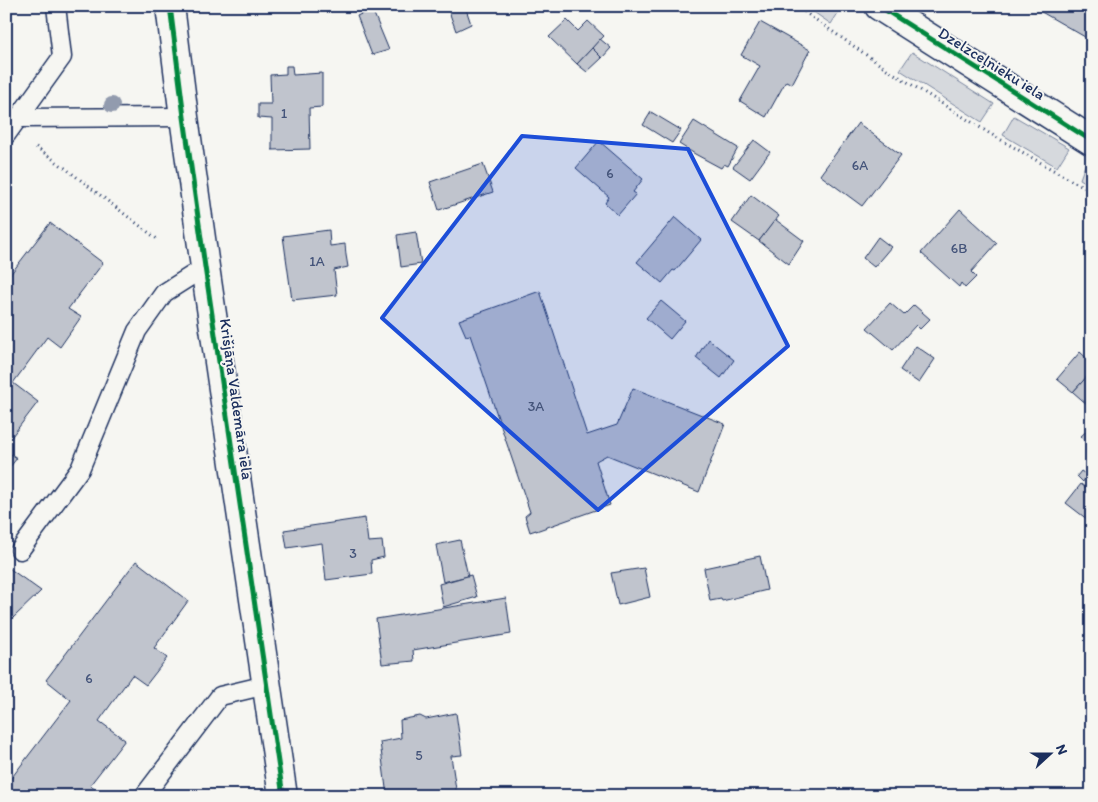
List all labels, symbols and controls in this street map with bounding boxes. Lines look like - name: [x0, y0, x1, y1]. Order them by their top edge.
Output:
- street label: Dzelzceļnieku iela: [935, 23, 1049, 104]
- house number: 1: [281, 105, 288, 122]
- house number: 6A: [852, 157, 868, 174]
- house number: 6: [606, 165, 614, 182]
- house number: 6B: [951, 240, 967, 257]
- house number: 1A: [309, 253, 325, 270]
- street label: Krišjāņa Valdemāra iela: [216, 317, 257, 481]
- house number: 3A: [528, 398, 544, 415]
- house number: 3: [349, 545, 357, 562]
- house number: 6: [85, 670, 93, 687]
- north arrow: [1026, 730, 1076, 780]
- text: N: [1052, 742, 1071, 757]
- house number: 5: [415, 747, 423, 764]

